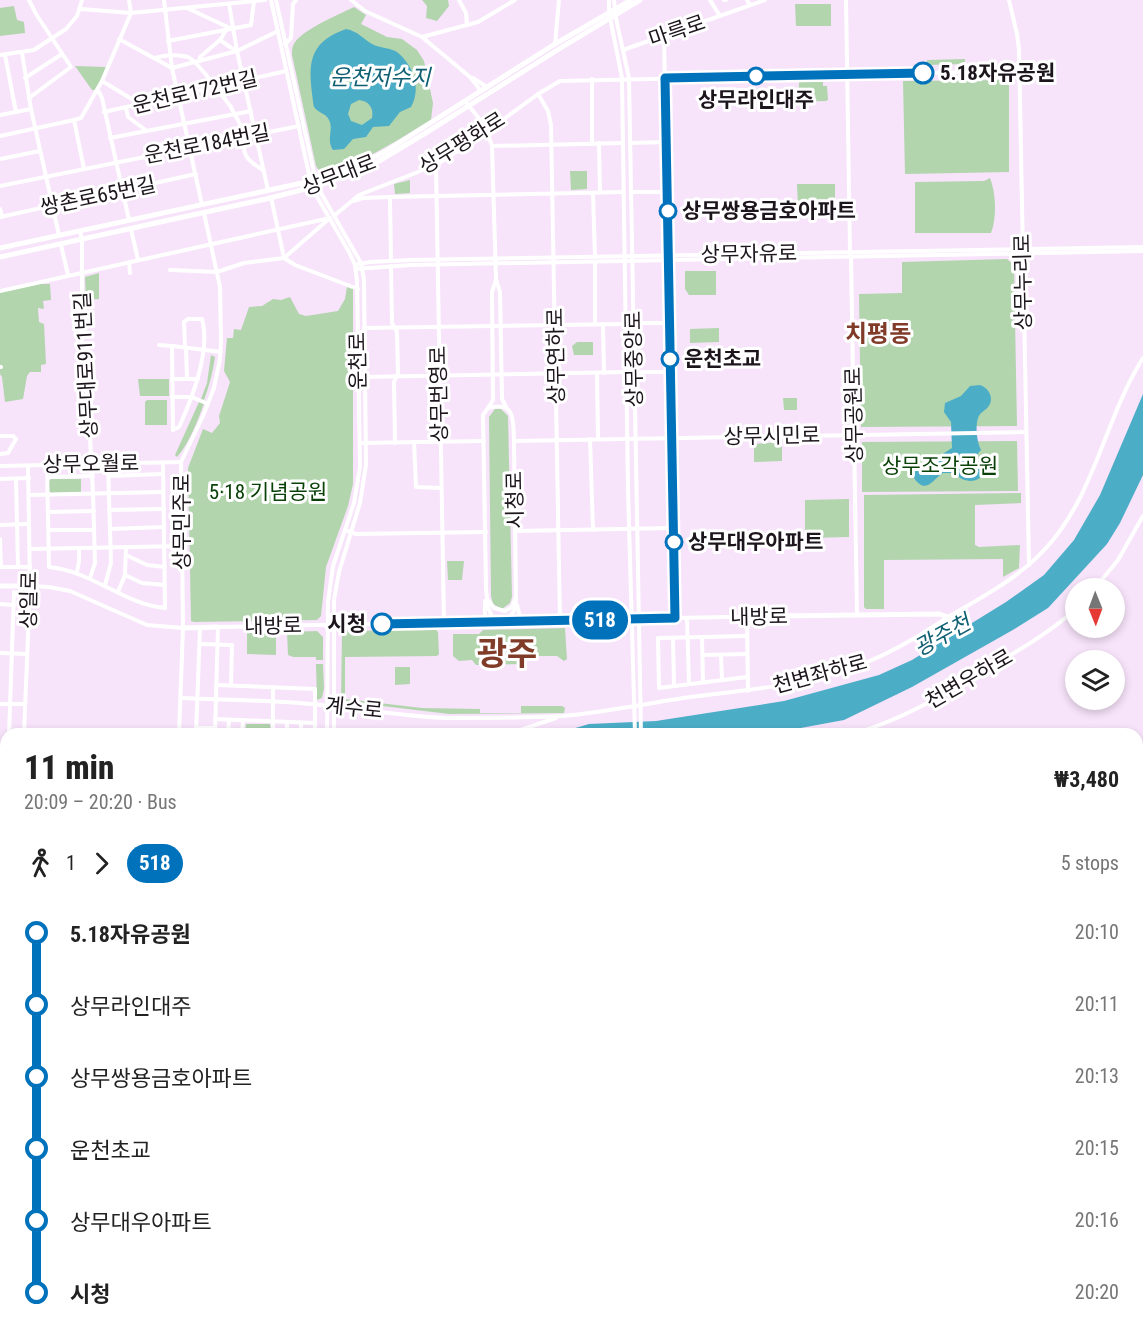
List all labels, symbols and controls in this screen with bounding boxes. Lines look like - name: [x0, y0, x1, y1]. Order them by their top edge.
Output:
- street label: 마륵로: [646, 10, 708, 52]
- place label: 5.18자유공원: [940, 61, 1055, 85]
- marker: 5.18자유공원: [912, 62, 934, 84]
- water label: 운천저수지: [329, 65, 432, 90]
- street label: 운천로172번길: [130, 66, 260, 118]
- marker: 상무라인대주: [747, 67, 765, 85]
- place label: 상무라인대주: [698, 88, 814, 112]
- street label: 상무평화로: [415, 107, 509, 179]
- street label: 운천로184번길: [142, 120, 272, 168]
- street label: 상무대로: [299, 150, 379, 200]
- street label: 쌍촌로65번길: [38, 172, 158, 220]
- place label: 상무쌍용금호아파트: [682, 199, 856, 223]
- marker: 상무쌍용금호아파트: [659, 202, 677, 220]
- street label: 상무누리로: [1010, 233, 1036, 331]
- street label: 상무자유로: [700, 241, 798, 267]
- street label: 상무대로911번길: [70, 291, 102, 439]
- street label: 상무연하로: [543, 307, 569, 405]
- street label: 상무중앙로: [621, 310, 647, 408]
- district label: 치평동: [845, 320, 911, 348]
- street label: 운천로: [345, 332, 371, 390]
- street label: 상무번영로: [426, 345, 452, 443]
- place label: 운천초교: [684, 347, 761, 371]
- marker: 운천초교: [661, 350, 679, 368]
- street label: 상무공원로: [841, 366, 867, 464]
- street label: 상무시민로: [723, 423, 821, 449]
- street label: 상무오월로: [42, 451, 140, 477]
- park label: 상무조각공원: [882, 454, 998, 478]
- street label: 시청로: [502, 471, 528, 529]
- street label: 상무민주로: [170, 474, 194, 570]
- park label: 5·18 기념공원: [209, 480, 327, 504]
- place label: 상무대우아파트: [688, 530, 823, 554]
- marker: 상무대우아파트: [665, 533, 683, 551]
- street label: 상일로: [16, 571, 42, 629]
- north arrow: [1065, 578, 1125, 638]
- map controls: [1065, 578, 1125, 710]
- line badge: 518: [566, 600, 634, 640]
- street label: 내방로: [730, 604, 788, 630]
- text: 518: [584, 608, 616, 632]
- water label: 광주천: [910, 608, 977, 661]
- place label: 시청: [327, 612, 366, 636]
- street label: 내방로: [244, 613, 302, 639]
- marker: 시청: [371, 613, 393, 635]
- district label: 광주: [477, 634, 537, 673]
- street label: 천변우하로: [921, 644, 1017, 714]
- street label: 천변좌하로: [770, 650, 870, 698]
- button: layers: [1065, 650, 1125, 710]
- street label: 계수로: [324, 693, 384, 723]
- text: 11 min: [24, 748, 114, 787]
- text: ₩3,480: [1054, 767, 1119, 792]
- text: 20:09 – 20:20 · Bus: [24, 790, 177, 814]
- icon: walk: [24, 847, 57, 880]
- icon: forward: [85, 847, 118, 880]
- text: 1: [66, 851, 76, 875]
- text: 518: [139, 851, 171, 875]
- text: 5 stops: [1061, 851, 1119, 875]
- text: 20:10: [1075, 920, 1119, 944]
- text: 5.18자유공원: [70, 922, 191, 947]
- text: 20:11: [1075, 992, 1119, 1016]
- text: 상무라인대주: [70, 994, 191, 1019]
- text: 20:13: [1075, 1064, 1119, 1088]
- text: 상무쌍용금호아파트: [70, 1066, 252, 1091]
- text: 20:15: [1075, 1136, 1119, 1160]
- text: 운천초교: [70, 1138, 151, 1163]
- text: 20:16: [1075, 1208, 1119, 1232]
- text: 상무대우아파트: [70, 1210, 212, 1235]
- text: 20:20: [1075, 1280, 1119, 1304]
- text: 시청: [70, 1282, 110, 1307]

